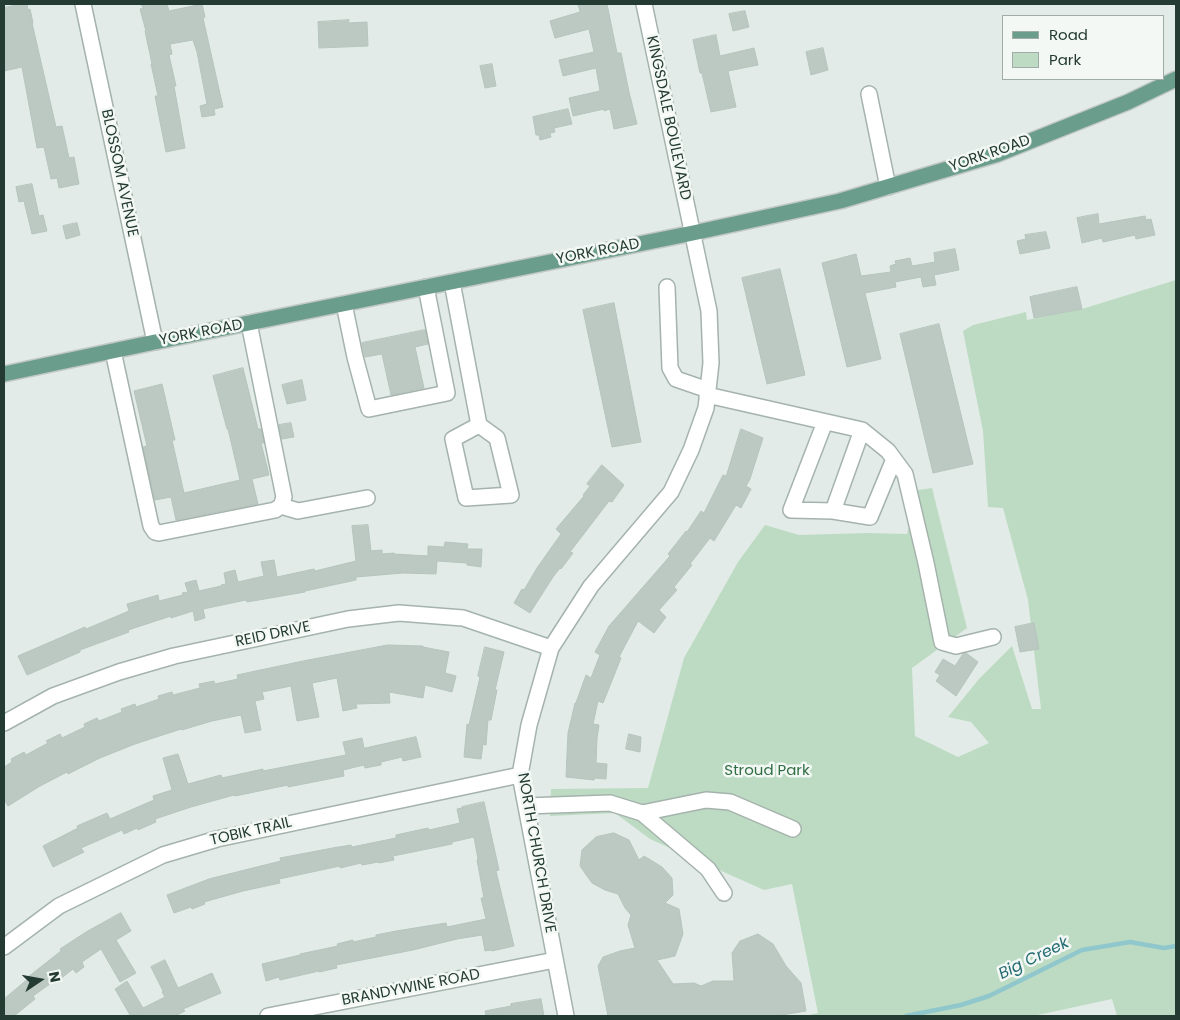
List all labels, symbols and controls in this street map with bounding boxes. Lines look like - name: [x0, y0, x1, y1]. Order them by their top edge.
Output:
- legend: [1002, 15, 1165, 80]
- text: Road: [1049, 24, 1088, 45]
- street label: KINGSDALE BOULEVARD: [642, 34, 694, 202]
- text: Park: [1049, 49, 1081, 70]
- street label: BLOSSOM AVENUE: [97, 108, 141, 238]
- street label: YORK ROAD: [947, 132, 1033, 176]
- street label: YORK ROAD: [555, 235, 641, 269]
- street label: YORK ROAD: [158, 316, 244, 350]
- street label: REID DRIVE: [234, 618, 312, 652]
- park label: Stroud Park: [724, 762, 810, 780]
- street label: NORTH CHURCH DRIVE: [513, 771, 559, 935]
- street label: TOBIK TRAIL: [208, 814, 294, 850]
- water label: Big Creek: [996, 934, 1072, 984]
- north arrow: [15, 955, 65, 1005]
- street label: BRANDYWINE ROAD: [340, 966, 482, 1010]
- text: N: [44, 970, 66, 984]

